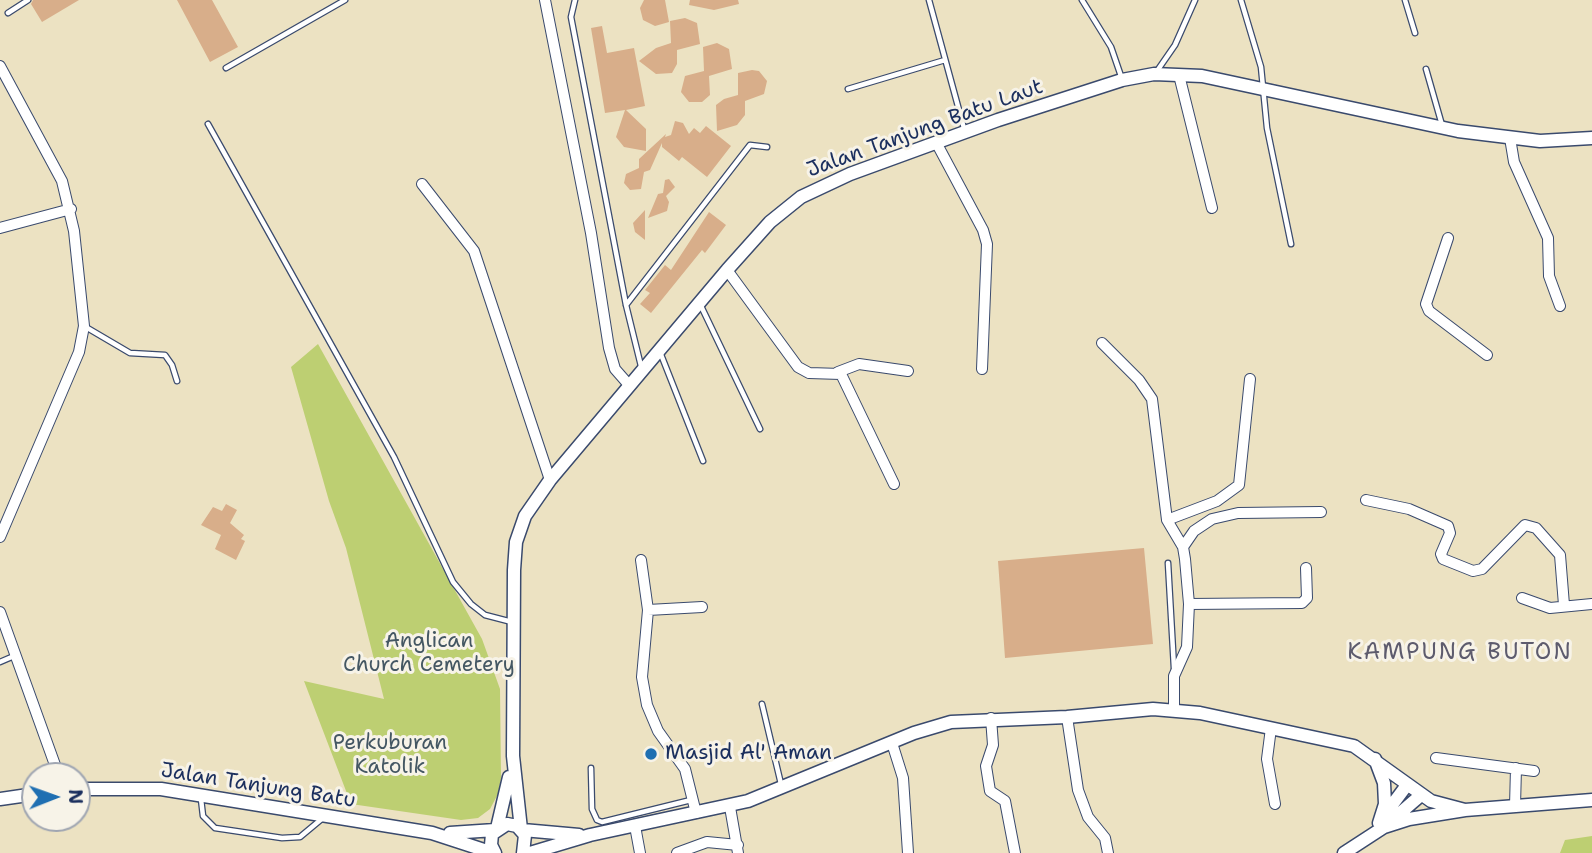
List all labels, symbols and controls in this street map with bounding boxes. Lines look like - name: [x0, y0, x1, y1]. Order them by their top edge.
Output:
- street label: Jalan Tanjung Batu Laut: [804, 75, 1046, 183]
- park label: Anglican Church Cemetery: [343, 629, 515, 679]
- district label: KAMPUNG BUTON: [1349, 639, 1571, 667]
- park label: Perkuburan Katolik: [333, 731, 447, 781]
- place label: Masjid Al' Aman: [665, 741, 832, 767]
- marker: Masjid Al' Aman: [643, 746, 659, 762]
- street label: Jalan Tanjung Batu: [159, 758, 357, 814]
- north arrow: [21, 762, 91, 832]
- text: N: [63, 789, 88, 804]

